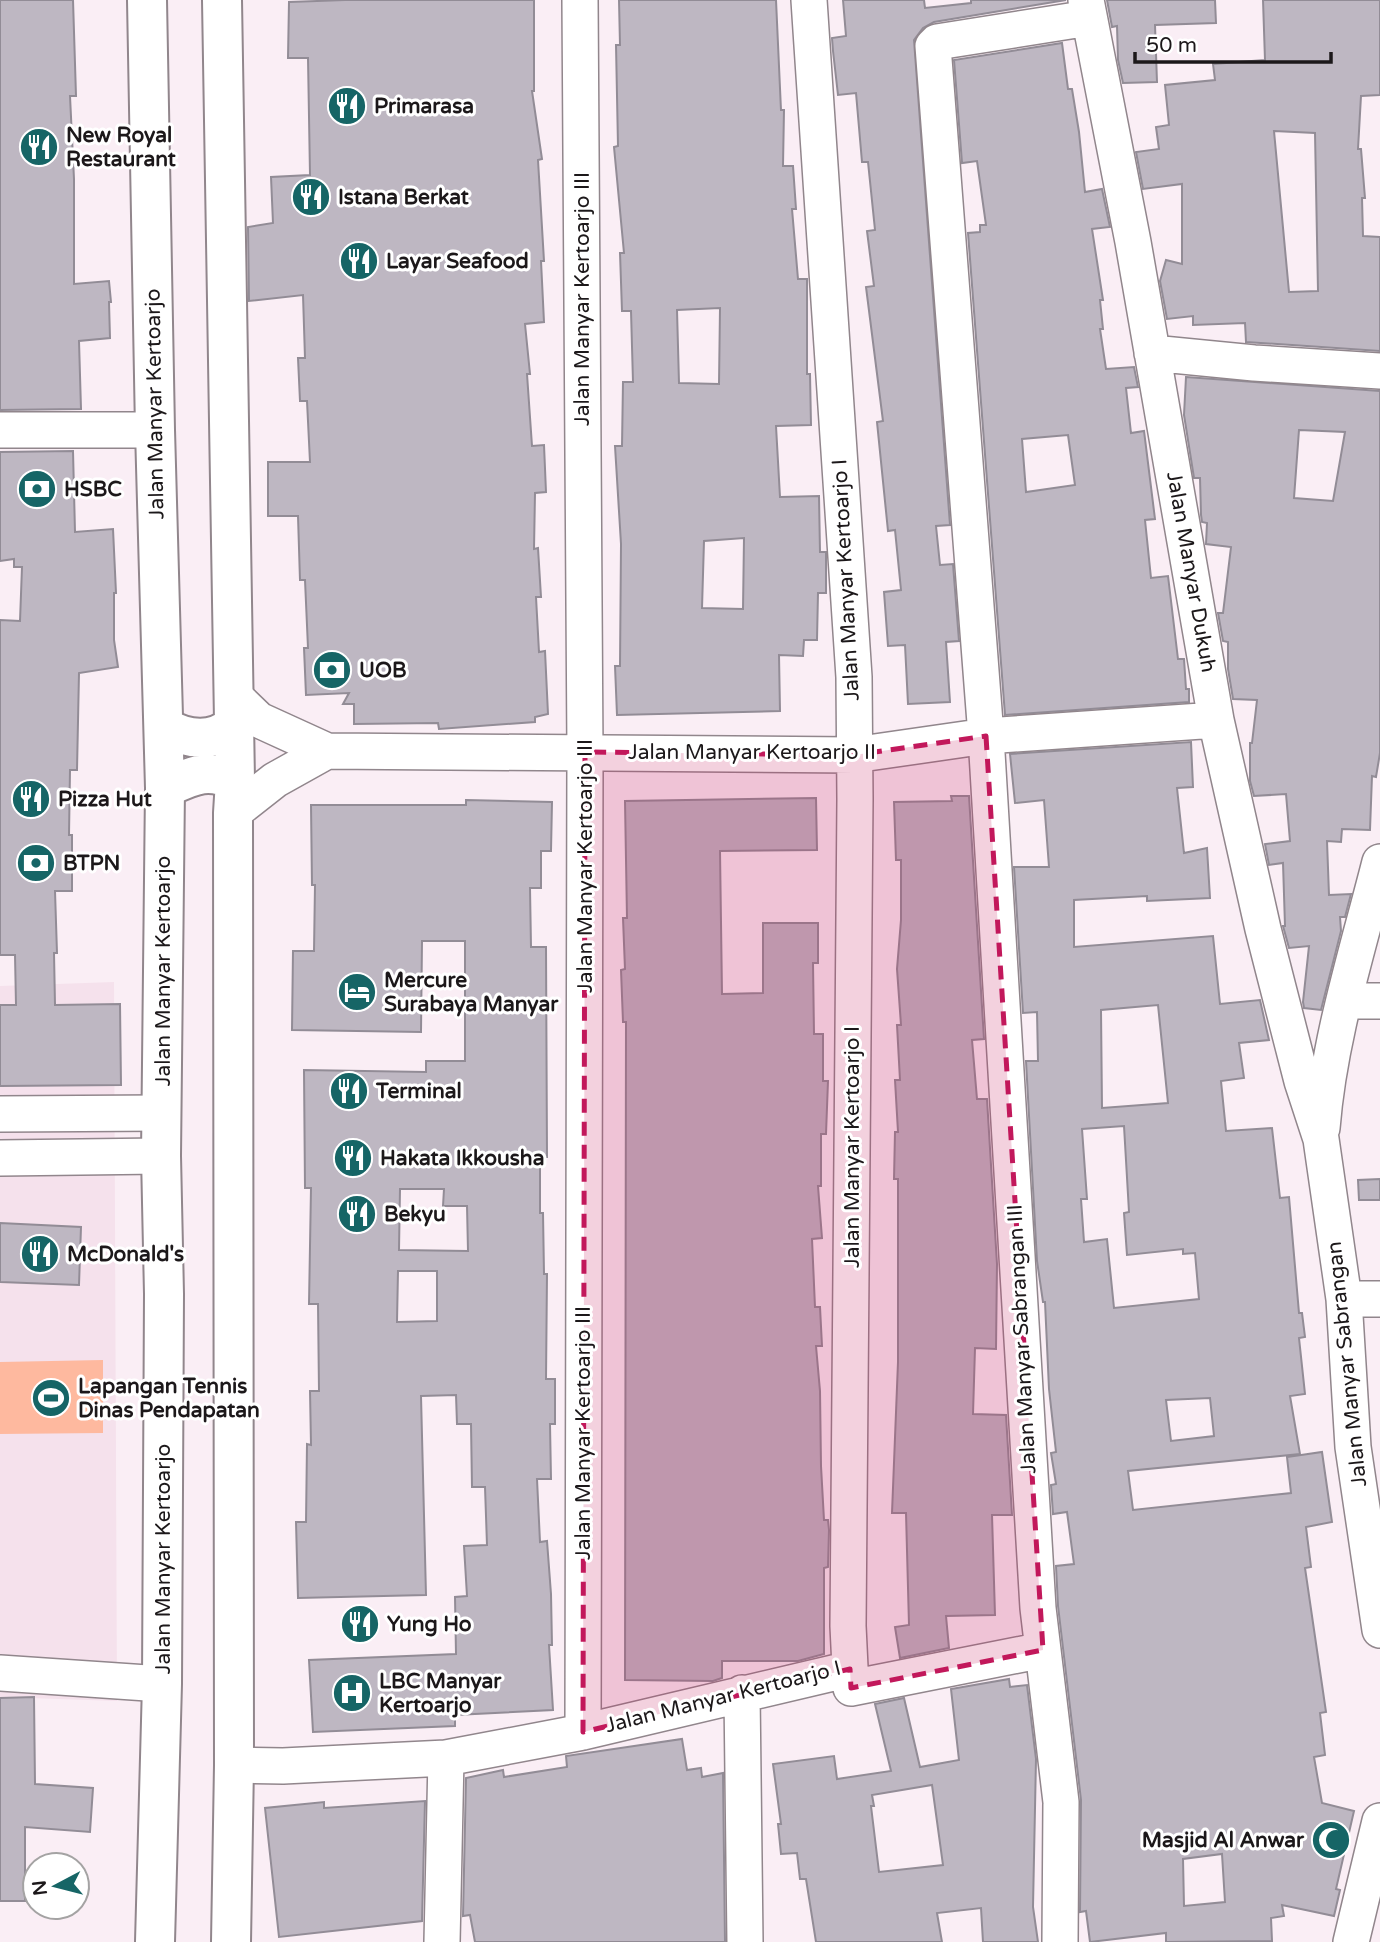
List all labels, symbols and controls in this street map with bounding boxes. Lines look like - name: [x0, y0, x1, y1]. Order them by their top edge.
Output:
- scale bar: [1135, 21, 1331, 65]
- text: 50 m: [1146, 33, 1197, 58]
- restaurant icon: Primarasa: [326, 85, 368, 127]
- place label: Primarasa: [374, 94, 474, 119]
- place label: New Royal Restaurant: [66, 123, 176, 172]
- restaurant icon: New Royal Restaurant: [18, 126, 60, 168]
- street label: Jalan Manyar Kertoarjo III: [570, 172, 595, 426]
- restaurant icon: Istana Berkat: [290, 176, 332, 218]
- place label: Istana Berkat: [338, 185, 469, 210]
- restaurant icon: Layar Seafood: [338, 240, 380, 282]
- place label: Layar Seafood: [386, 249, 529, 274]
- street label: Jalan Manyar Kertoarjo: [140, 288, 170, 520]
- street label: Jalan Manyar Kertoarjo I: [827, 458, 865, 702]
- bank icon: HSBC: [16, 468, 58, 510]
- street label: Jalan Manyar Dukuh: [1161, 470, 1221, 674]
- place label: HSBC: [64, 477, 122, 502]
- bank icon: UOB: [311, 649, 353, 691]
- place label: UOB: [359, 658, 407, 683]
- street label: Jalan Manyar Kertoarjo III: [573, 739, 598, 993]
- street label: Jalan Manyar Kertoarjo II: [628, 740, 876, 765]
- restaurant icon: Pizza Hut: [10, 778, 52, 820]
- place label: Pizza Hut: [58, 787, 152, 812]
- bank icon: BTPN: [15, 842, 57, 884]
- place label: BTPN: [63, 851, 120, 876]
- street label: Jalan Manyar Kertoarjo: [151, 856, 176, 1086]
- place label: Mercure Surabaya Manyar: [384, 968, 559, 1017]
- hotel icon: Mercure Surabaya Manyar: [336, 971, 378, 1013]
- street label: Jalan Manyar Kertoarjo I: [840, 1026, 865, 1268]
- restaurant icon: Terminal: [328, 1070, 370, 1112]
- place label: Terminal: [375, 1079, 462, 1104]
- restaurant icon: Hakata Ikkousha: [332, 1137, 374, 1179]
- place label: Hakata Ikkousha: [380, 1146, 544, 1171]
- restaurant icon: Bekyu: [336, 1193, 378, 1235]
- place label: Bekyu: [384, 1202, 446, 1227]
- street label: Jalan Manyar Sabrangan III: [1002, 1204, 1042, 1474]
- restaurant icon: McDonald's: [19, 1233, 61, 1275]
- street label: Jalan Manyar Sabrangan: [1322, 1240, 1372, 1488]
- place label: McDonald's: [67, 1242, 184, 1267]
- street label: Jalan Manyar Kertoarjo III: [571, 1306, 596, 1560]
- place label: Lapangan Tennis Dinas Pendapatan: [78, 1374, 260, 1423]
- sports icon: Lapangan Tennis Dinas Pendapatan: [30, 1377, 72, 1419]
- street label: Jalan Manyar Kertoarjo: [151, 1444, 176, 1674]
- restaurant icon: Yung Ho: [339, 1603, 381, 1645]
- place label: Yung Ho: [387, 1612, 472, 1637]
- street label: Jalan Manyar Kertoarjo I: [603, 1656, 843, 1738]
- place label: LBC Manyar Kertoarjo: [379, 1669, 502, 1718]
- hospital icon: LBC Manyar Kertoarjo: [331, 1672, 373, 1714]
- mosque icon: Masjid Al Anwar: [1310, 1819, 1352, 1861]
- place label: Masjid Al Anwar: [1142, 1828, 1305, 1853]
- north arrow: [21, 1851, 91, 1921]
- text: N: [28, 1879, 52, 1897]

